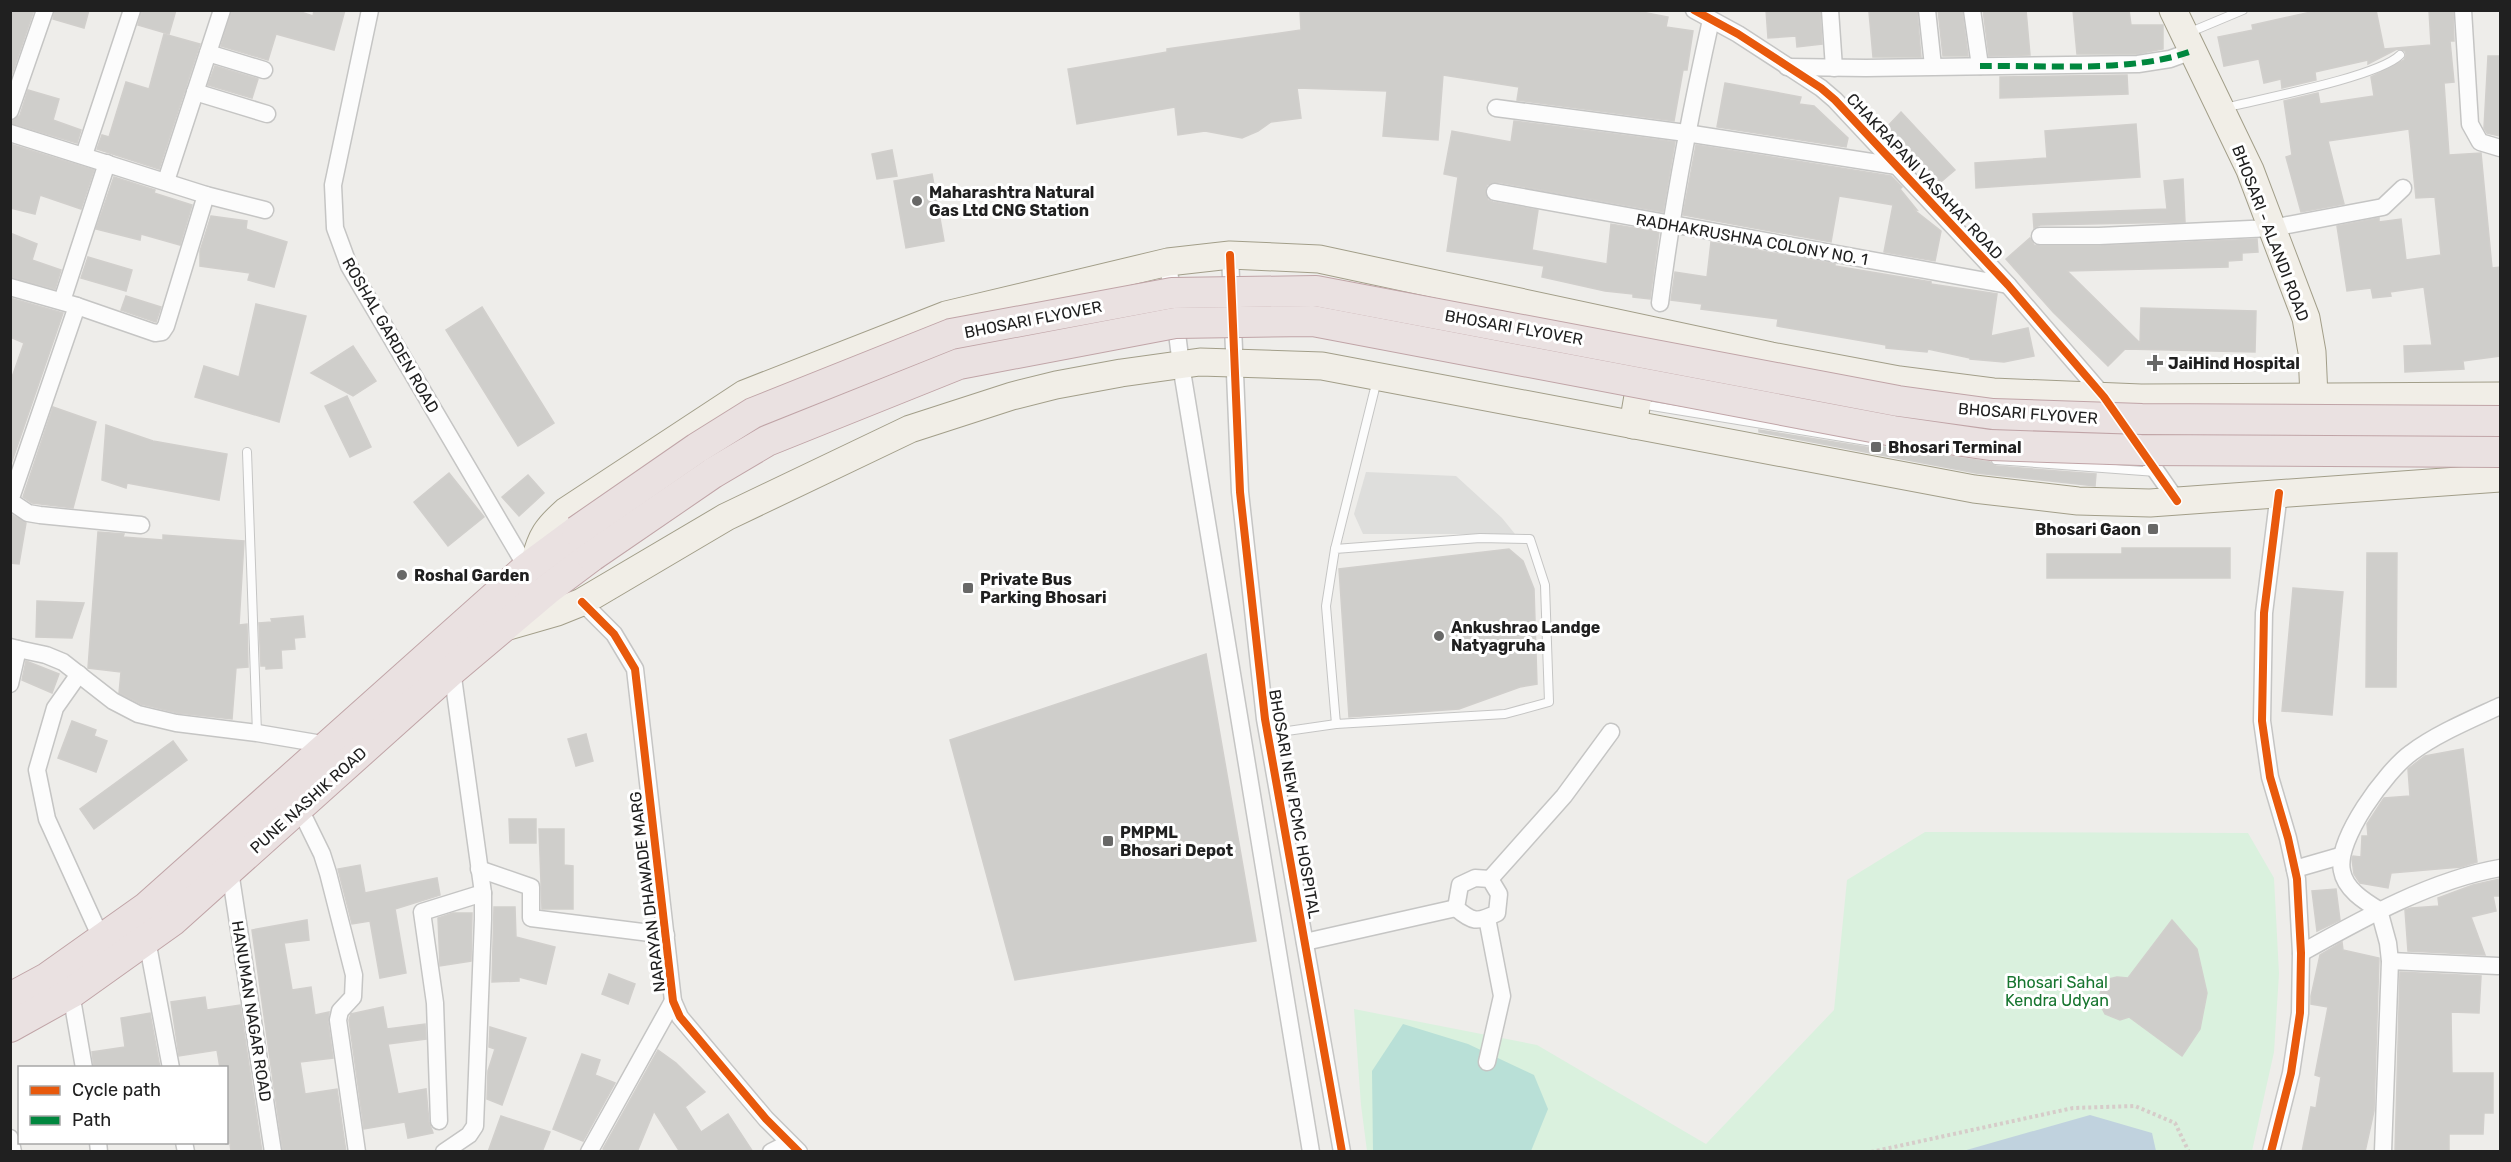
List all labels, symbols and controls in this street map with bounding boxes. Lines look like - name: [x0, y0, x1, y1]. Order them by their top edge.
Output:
- street label: CHAKRAPANI VASAHAT ROAD: [1843, 89, 2007, 263]
- street label: BHOSARI - ALANDI ROAD: [2228, 142, 2313, 324]
- place label: Maharashtra Natural Gas Ltd CNG Station: [929, 183, 1094, 220]
- marker: Maharashtra Natural Gas Ltd CNG Station: [910, 194, 924, 208]
- street label: RADHAKRUSHNA COLONY NO. 1: [1635, 210, 1869, 269]
- street label: ROSHAL GARDEN ROAD: [338, 254, 443, 416]
- street label: BHOSARI FLYOVER: [963, 297, 1104, 342]
- street label: BHOSARI FLYOVER: [1443, 306, 1584, 349]
- marker: JaiHind Hospital: [2146, 354, 2164, 372]
- place label: JaiHind Hospital: [2168, 354, 2300, 373]
- street label: BHOSARI FLYOVER: [1958, 399, 2098, 428]
- place label: Bhosari Terminal: [1888, 438, 2022, 457]
- marker: Bhosari Terminal: [1869, 440, 1883, 454]
- place label: Bhosari Gaon: [2035, 520, 2141, 539]
- marker: Bhosari Gaon: [2146, 522, 2160, 536]
- place label: Roshal Garden: [414, 566, 529, 585]
- marker: Roshal Garden: [395, 568, 409, 582]
- place label: Private Bus Parking Bhosari: [980, 570, 1107, 607]
- marker: Private Bus Parking Bhosari: [961, 581, 975, 595]
- place label: Ankushrao Landge Natyagruha: [1451, 618, 1600, 655]
- marker: Ankushrao Landge Natyagruha: [1432, 629, 1446, 643]
- street label: BHOSARI NEW PCMC HOSPITAL: [1265, 688, 1324, 920]
- street label: PUNE NASHIK ROAD: [246, 743, 370, 858]
- street label: NARAYAN DHAWADE MARG: [626, 790, 669, 993]
- place label: PMPML Bhosari Depot: [1120, 823, 1234, 860]
- marker: PMPML Bhosari Depot: [1101, 834, 1115, 848]
- street label: HANUMAN NAGAR ROAD: [228, 919, 275, 1103]
- park label: Bhosari Sahal Kendra Udyan: [2005, 973, 2109, 1010]
- legend: [18, 1066, 228, 1144]
- text: Cycle path: [72, 1079, 161, 1101]
- text: Path: [72, 1109, 111, 1131]

